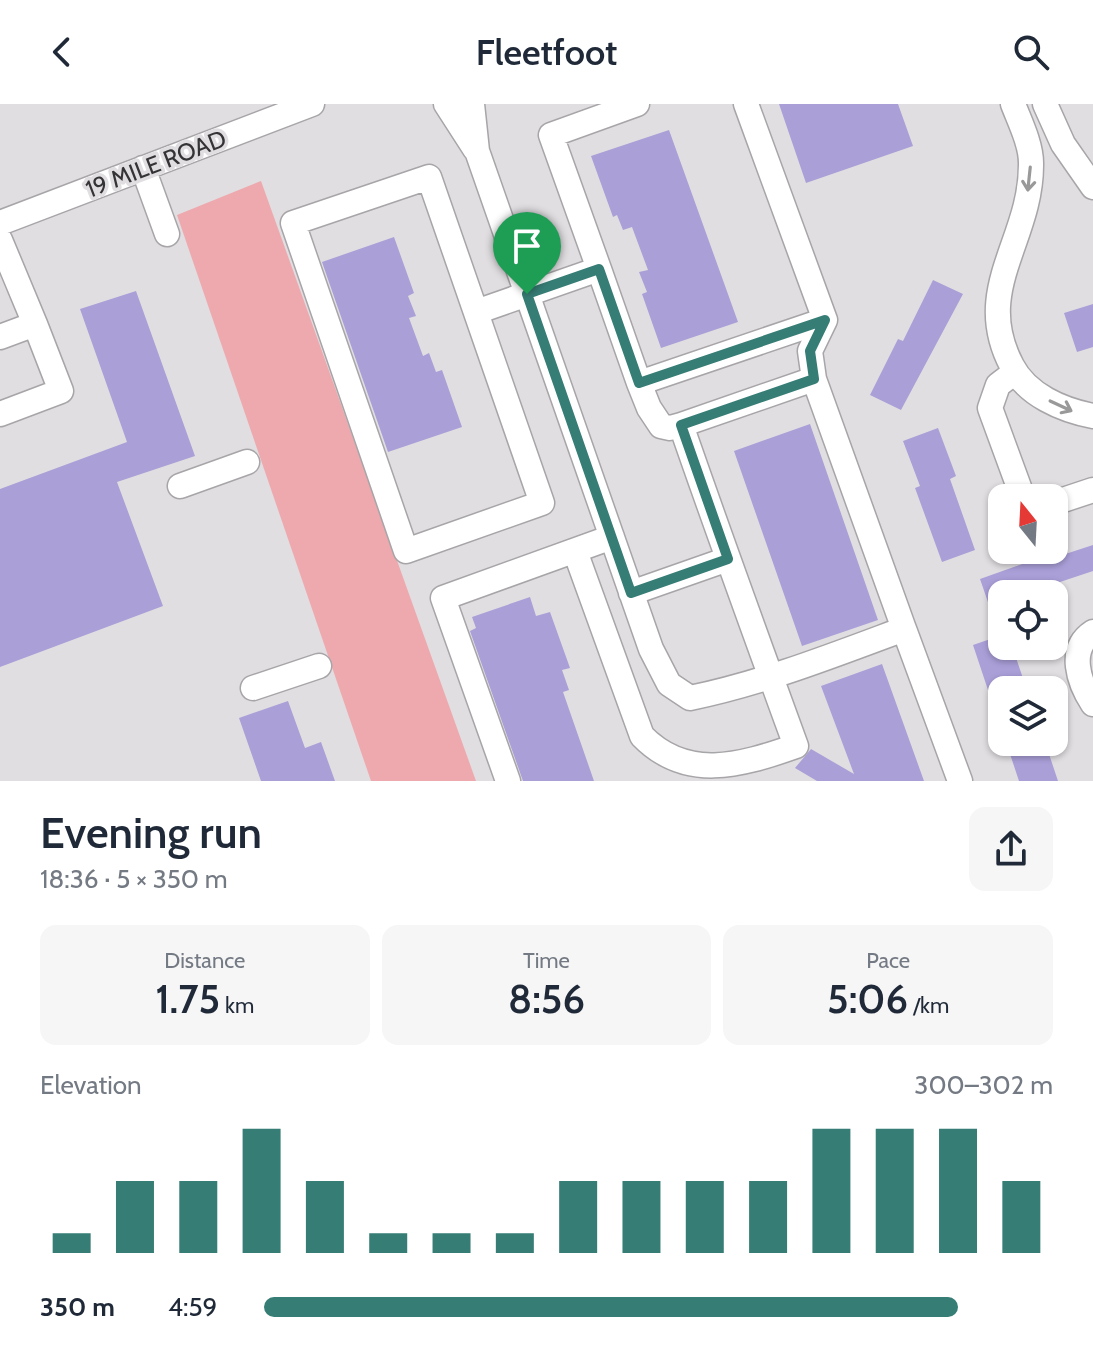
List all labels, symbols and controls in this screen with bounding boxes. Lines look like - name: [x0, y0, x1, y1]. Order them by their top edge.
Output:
- icon: back: [40, 30, 84, 74]
- text: Fleetfoot: [476, 30, 617, 74]
- icon: search: [1009, 30, 1053, 74]
- street label: 19 MILE ROAD: [82, 123, 230, 204]
- one-way arrow: [1022, 165, 1037, 192]
- pin: [493, 212, 561, 294]
- icon: arrive: [505, 224, 549, 268]
- one-way arrow: [1049, 399, 1073, 414]
- north arrow: [988, 484, 1068, 564]
- map controls: [988, 484, 1068, 756]
- button: locate: [988, 580, 1068, 660]
- button: layers: [988, 676, 1068, 756]
- text: Evening run: [40, 806, 262, 859]
- button: share: [969, 807, 1053, 891]
- text: 18:36 · 5 × 350 m: [40, 863, 228, 895]
- text: Distance: [164, 947, 245, 974]
- text: Time: [523, 947, 570, 974]
- text: Pace: [866, 947, 910, 974]
- text: 1.75: [155, 974, 220, 1023]
- text: 8:56: [508, 974, 585, 1023]
- text: 5:06: [827, 974, 908, 1023]
- text: km: [220, 992, 254, 1019]
- text: /km: [908, 992, 949, 1019]
- text: Elevation: [40, 1069, 142, 1101]
- text: 300–302 m: [914, 1069, 1053, 1101]
- text: 350 m: [40, 1291, 115, 1323]
- text: 4:59: [168, 1291, 217, 1323]

